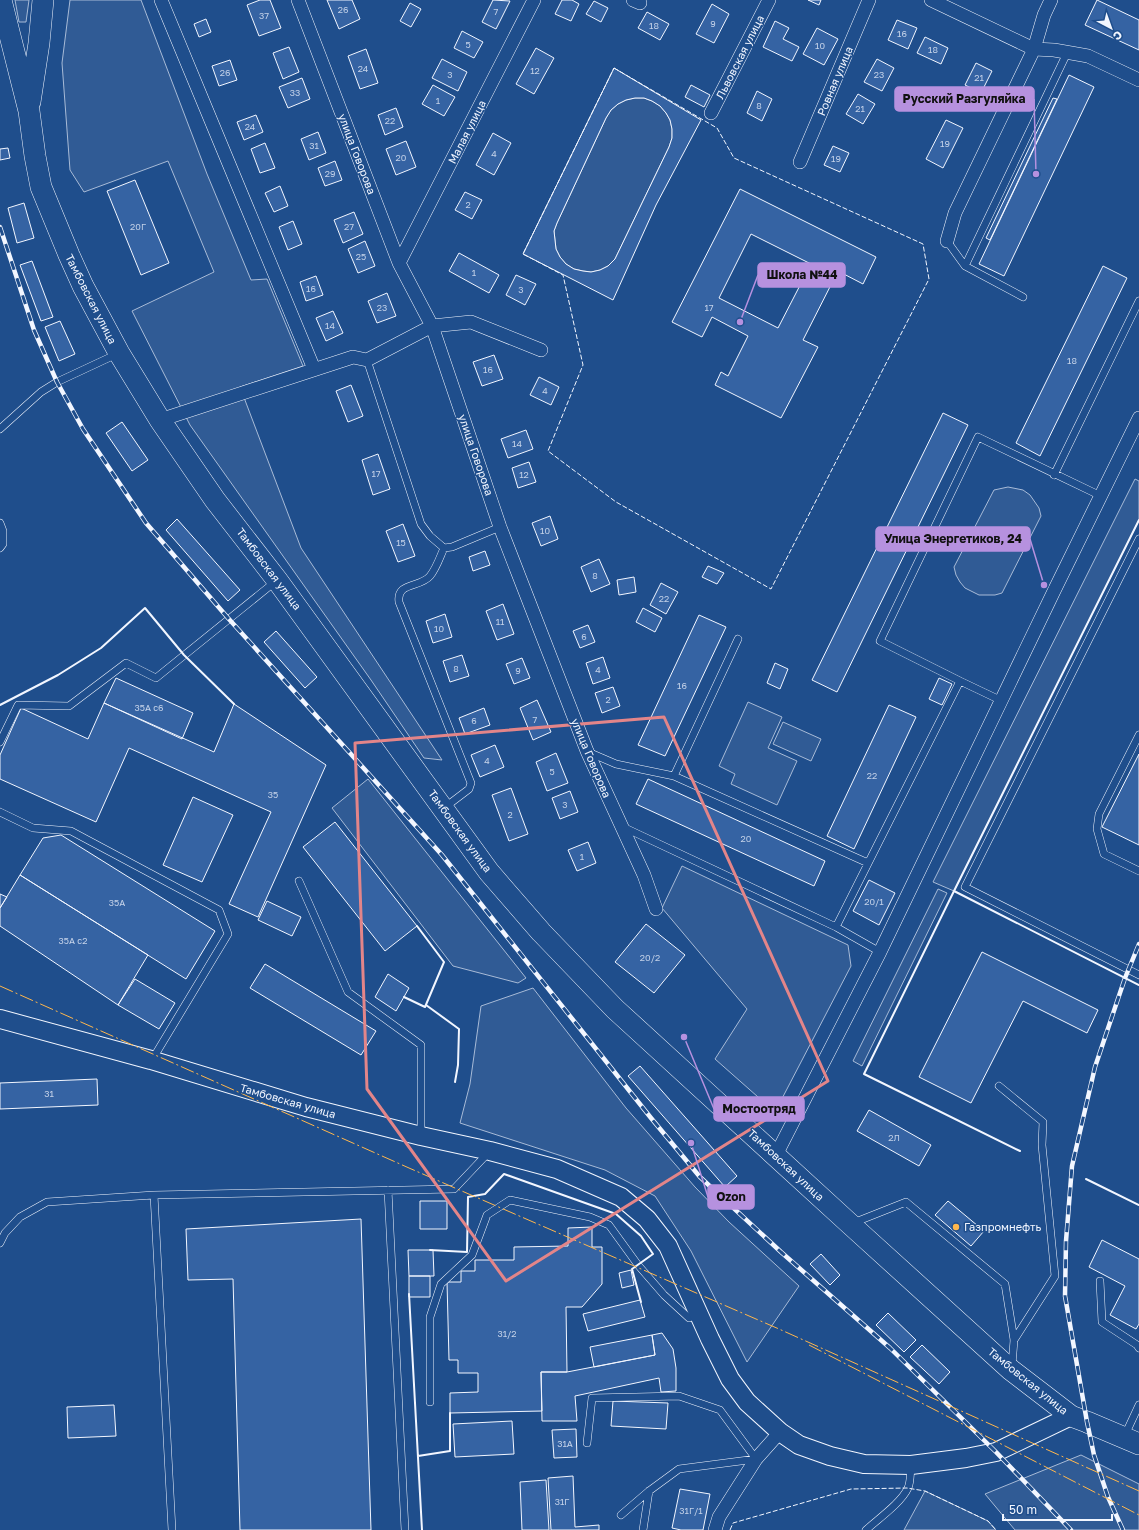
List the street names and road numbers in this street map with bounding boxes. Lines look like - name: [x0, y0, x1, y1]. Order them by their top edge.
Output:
- street label: Львовская улица: [713, 13, 766, 101]
- street label: Ровная улица: [814, 44, 855, 117]
- street label: Малая улица: [445, 98, 488, 166]
- street label: улица Говорова: [336, 112, 379, 196]
- street label: Тамбовская улица: [63, 252, 120, 346]
- street label: улица Говорова: [456, 412, 496, 497]
- street label: Тамбовская улица: [234, 525, 304, 612]
- street label: улица Говорова: [569, 716, 614, 800]
- street label: Тамбовская улица: [426, 787, 495, 875]
- street label: Тамбовская улица: [239, 1081, 338, 1120]
- street label: Тамбовская улица: [746, 1126, 827, 1203]
- street label: Тамбовская улица: [986, 1344, 1071, 1417]

